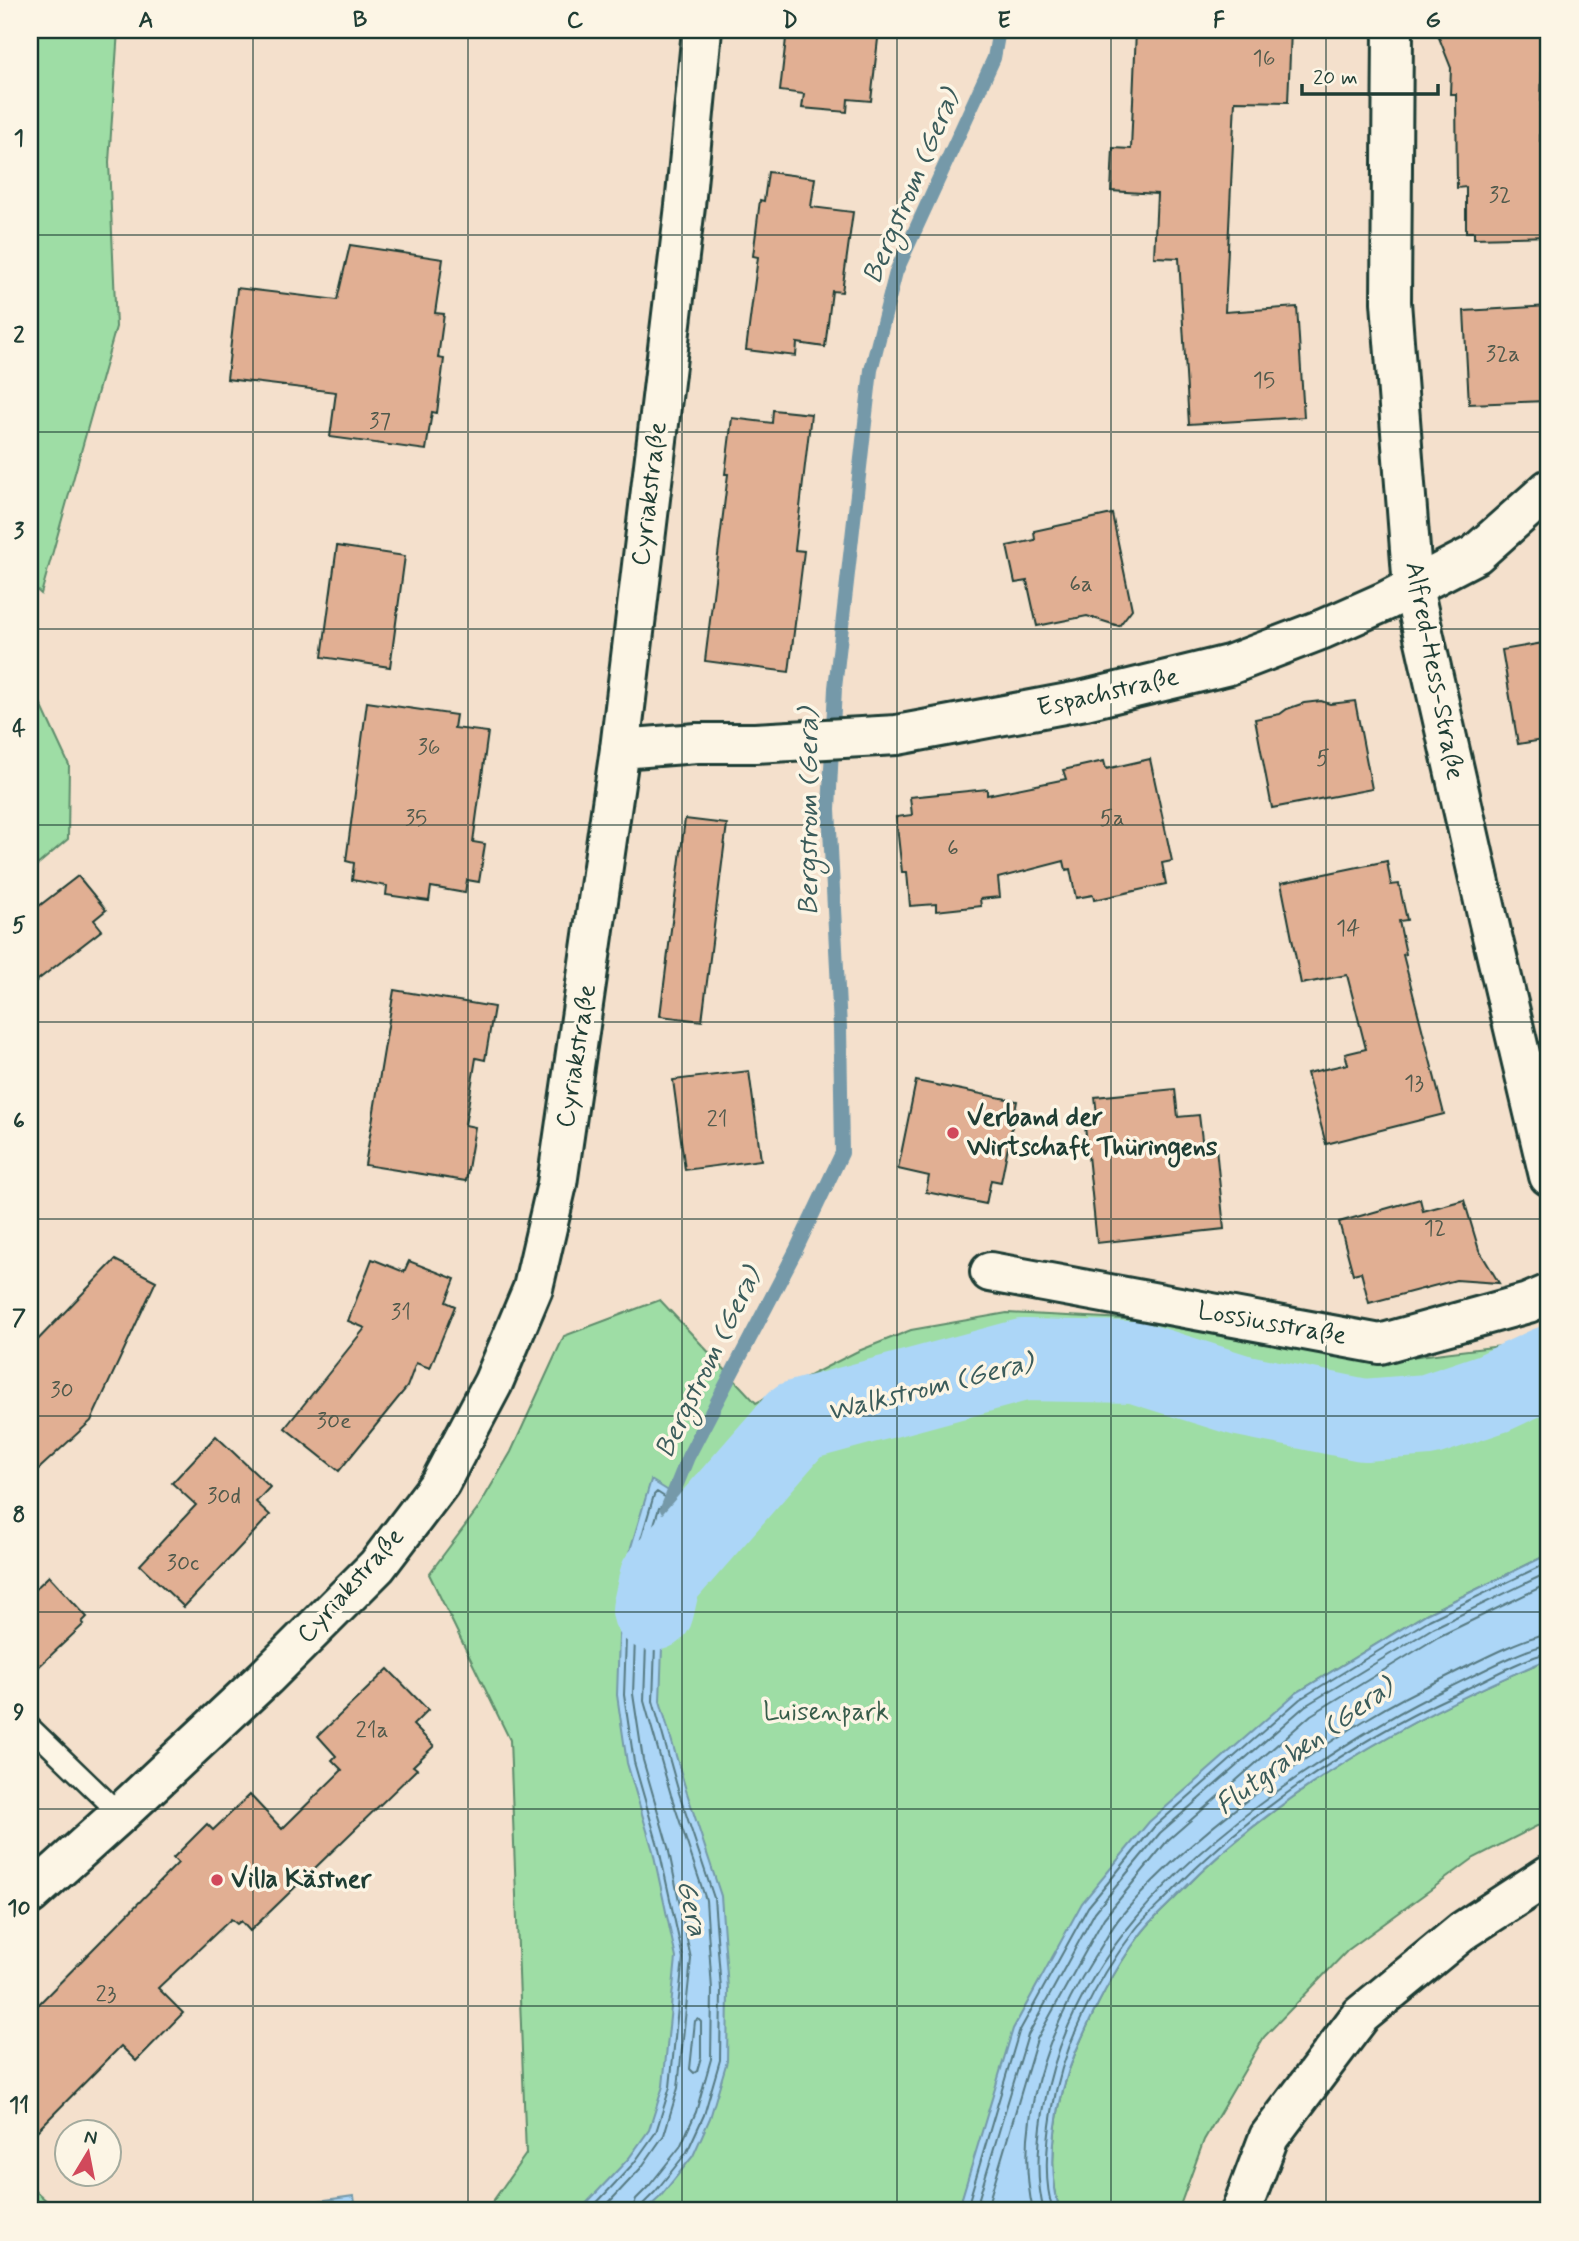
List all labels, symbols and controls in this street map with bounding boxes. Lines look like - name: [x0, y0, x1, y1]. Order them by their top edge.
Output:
- text: A: [138, 6, 154, 36]
- text: B: [353, 6, 368, 36]
- text: C: [567, 6, 584, 36]
- text: D: [782, 6, 798, 36]
- text: E: [997, 6, 1011, 36]
- text: F: [1213, 6, 1225, 36]
- text: G: [1425, 6, 1441, 36]
- house number: 16: [1253, 44, 1276, 74]
- scale bar: [1302, 52, 1439, 96]
- text: 20 m: [1313, 64, 1358, 92]
- water label: Bergstrom (Gera): [854, 82, 973, 290]
- text: 1: [14, 124, 24, 154]
- house number: 32: [1489, 181, 1511, 211]
- text: 2: [13, 321, 25, 351]
- house number: 32a: [1486, 340, 1520, 370]
- house number: 15: [1253, 366, 1275, 396]
- house number: 37: [369, 407, 391, 437]
- street label: Cyriakstraße: [624, 420, 676, 568]
- text: 3: [14, 517, 25, 547]
- street label: Alfred-Hess-Straße: [1396, 559, 1472, 783]
- house number: 6a: [1069, 570, 1093, 600]
- street label: Espachstraße: [1034, 660, 1182, 726]
- water label: Bergstrom (Gera): [791, 705, 830, 916]
- text: 4: [12, 714, 26, 744]
- house number: 36: [417, 733, 441, 763]
- house number: 5: [1316, 744, 1330, 774]
- house number: 35: [405, 804, 427, 834]
- house number: 5a: [1099, 804, 1125, 834]
- house number: 6: [947, 834, 959, 864]
- text: 5: [12, 911, 26, 941]
- house number: 14: [1336, 914, 1360, 944]
- street label: Cyriakstraße: [549, 982, 605, 1130]
- house number: 13: [1404, 1069, 1424, 1099]
- place label: Verband der Wirtschaft Thüringens: [966, 1101, 1218, 1168]
- house number: 21: [706, 1105, 728, 1135]
- text: 6: [13, 1107, 25, 1137]
- marker: Verband der Wirtschaft Thüringens: [945, 1125, 961, 1141]
- house number: 12: [1424, 1214, 1446, 1244]
- water label: Bergstrom (Gera): [647, 1259, 774, 1465]
- street label: Lossiusstraße: [1195, 1294, 1349, 1354]
- house number: 31: [391, 1298, 411, 1328]
- text: 7: [12, 1304, 26, 1334]
- water label: Walkstrom (Gera): [823, 1344, 1040, 1431]
- house number: 30: [50, 1376, 74, 1406]
- house number: 30e: [317, 1407, 351, 1437]
- house number: 30d: [207, 1482, 241, 1512]
- text: 8: [13, 1501, 25, 1531]
- street label: Cyriakstraße: [290, 1521, 412, 1651]
- house number: 30c: [167, 1549, 199, 1579]
- water label: Flutgraben (Gera): [1208, 1668, 1404, 1824]
- park label: Luisenpark: [763, 1696, 889, 1730]
- text: 9: [13, 1698, 25, 1728]
- house number: 21a: [356, 1716, 388, 1746]
- place label: Villa Kästner: [231, 1863, 373, 1897]
- marker: Villa Kästner: [209, 1872, 225, 1888]
- water label: Gera: [667, 1876, 715, 1940]
- text: 10: [7, 1894, 31, 1924]
- house number: 23: [96, 1980, 117, 2010]
- text: 11: [9, 2091, 29, 2121]
- north arrow: [52, 2118, 122, 2188]
- text: N: [82, 2124, 99, 2151]

